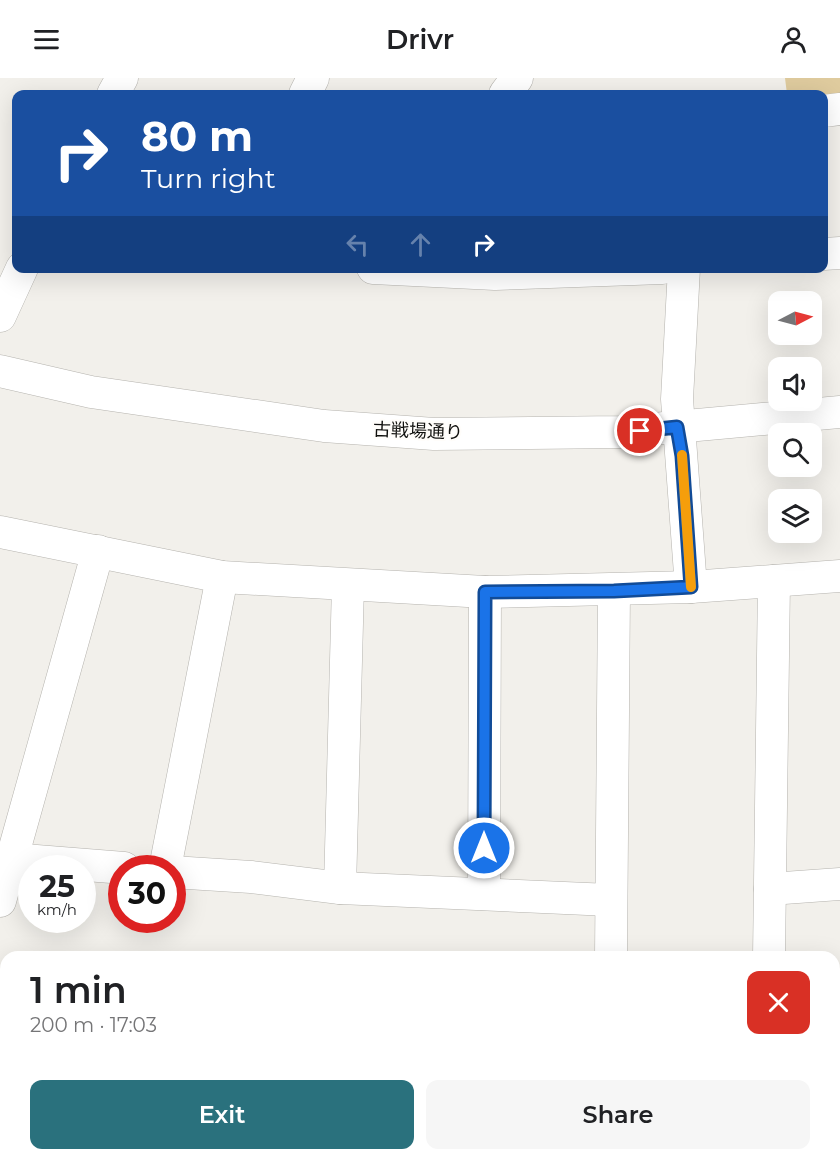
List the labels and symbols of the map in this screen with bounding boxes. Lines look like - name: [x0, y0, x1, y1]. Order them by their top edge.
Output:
- north arrow: [768, 291, 822, 345]
- pin: [614, 405, 665, 456]
- street label: 古戦場通り: [373, 418, 463, 444]
- position arrow: [452, 816, 516, 880]
- speed limit sign: 30: [108, 855, 186, 933]

